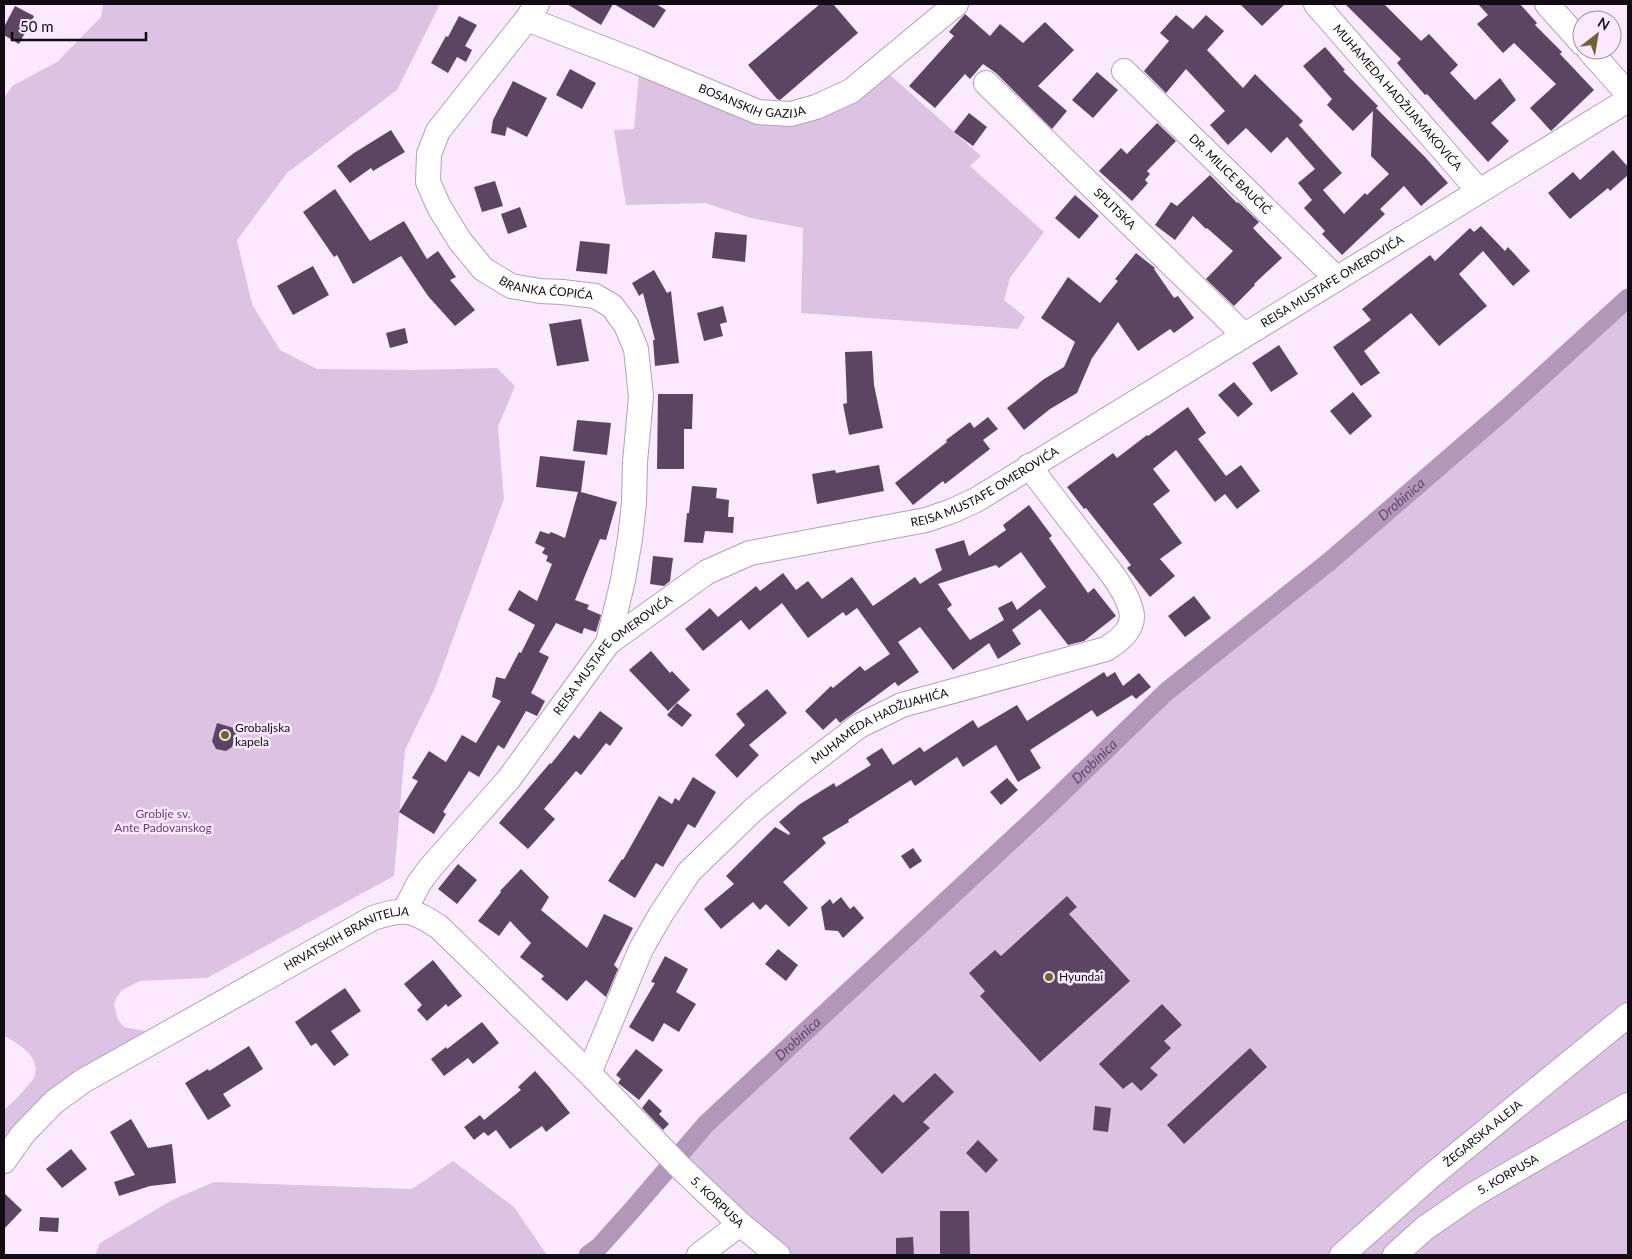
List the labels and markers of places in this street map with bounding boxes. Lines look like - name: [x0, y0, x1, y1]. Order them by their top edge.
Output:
- place label: Grobaljska kapela: [235, 720, 290, 749]
- marker: Grobaljska kapela: [219, 729, 231, 741]
- place label: Hyundai: [1059, 969, 1103, 984]
- marker: Hyundai: [1043, 971, 1055, 983]

